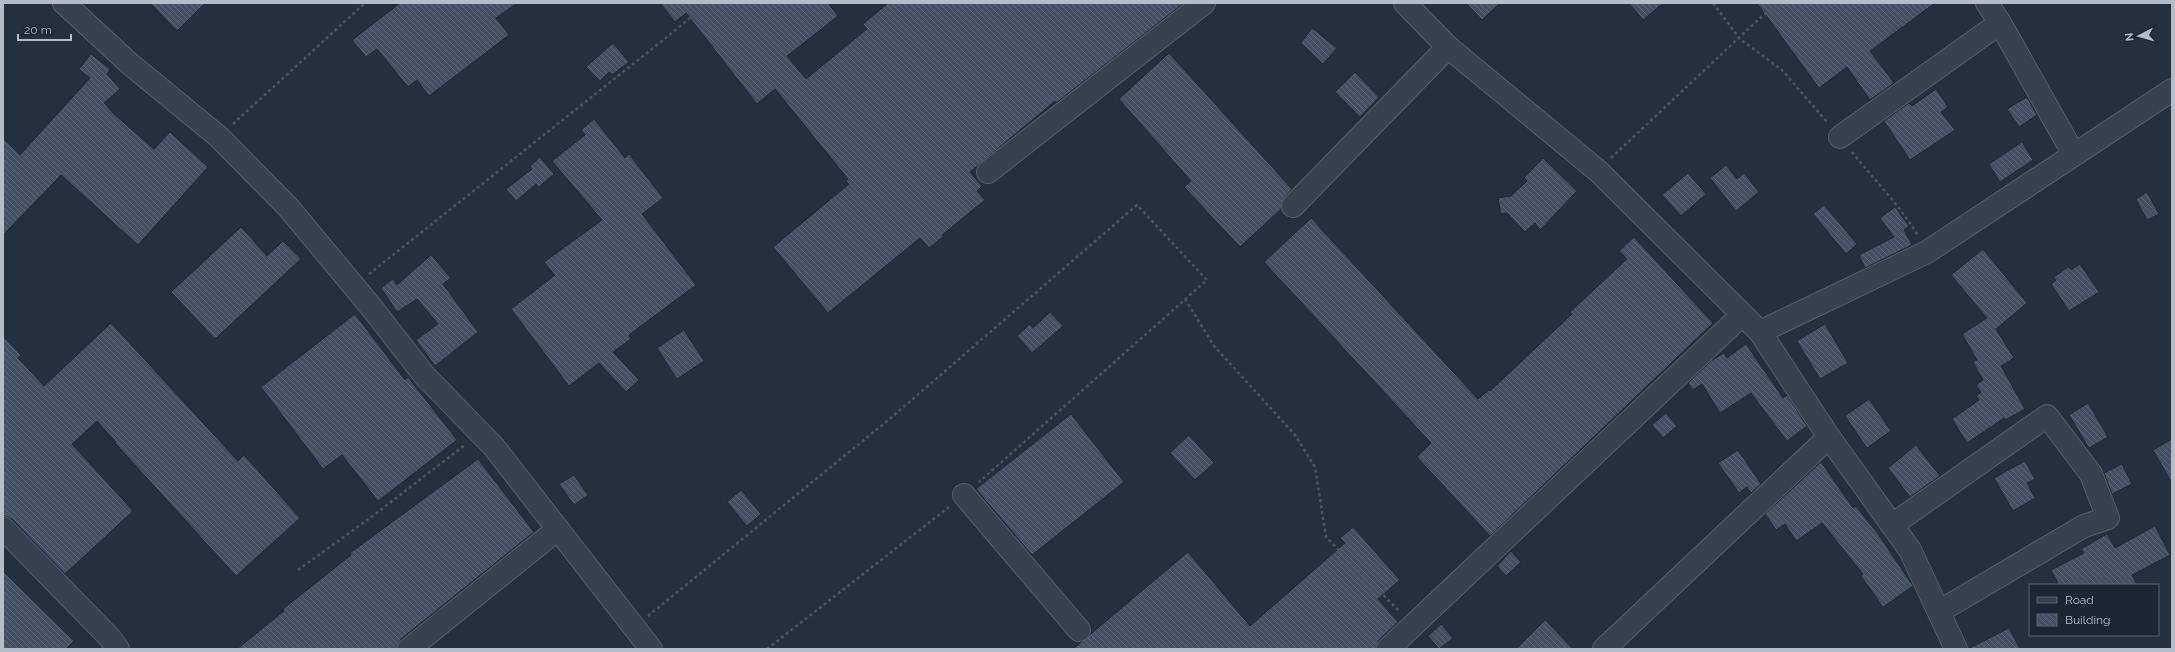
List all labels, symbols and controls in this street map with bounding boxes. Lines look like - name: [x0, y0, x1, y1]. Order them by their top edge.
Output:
- scale bar: [18, 16, 71, 42]
- north arrow: [2119, 16, 2159, 56]
- text: 20 m: [24, 23, 52, 37]
- text: N: [2123, 32, 2136, 42]
- legend: [2029, 584, 2159, 636]
- text: Road: [2065, 593, 2094, 607]
- text: Building: [2065, 613, 2111, 627]

